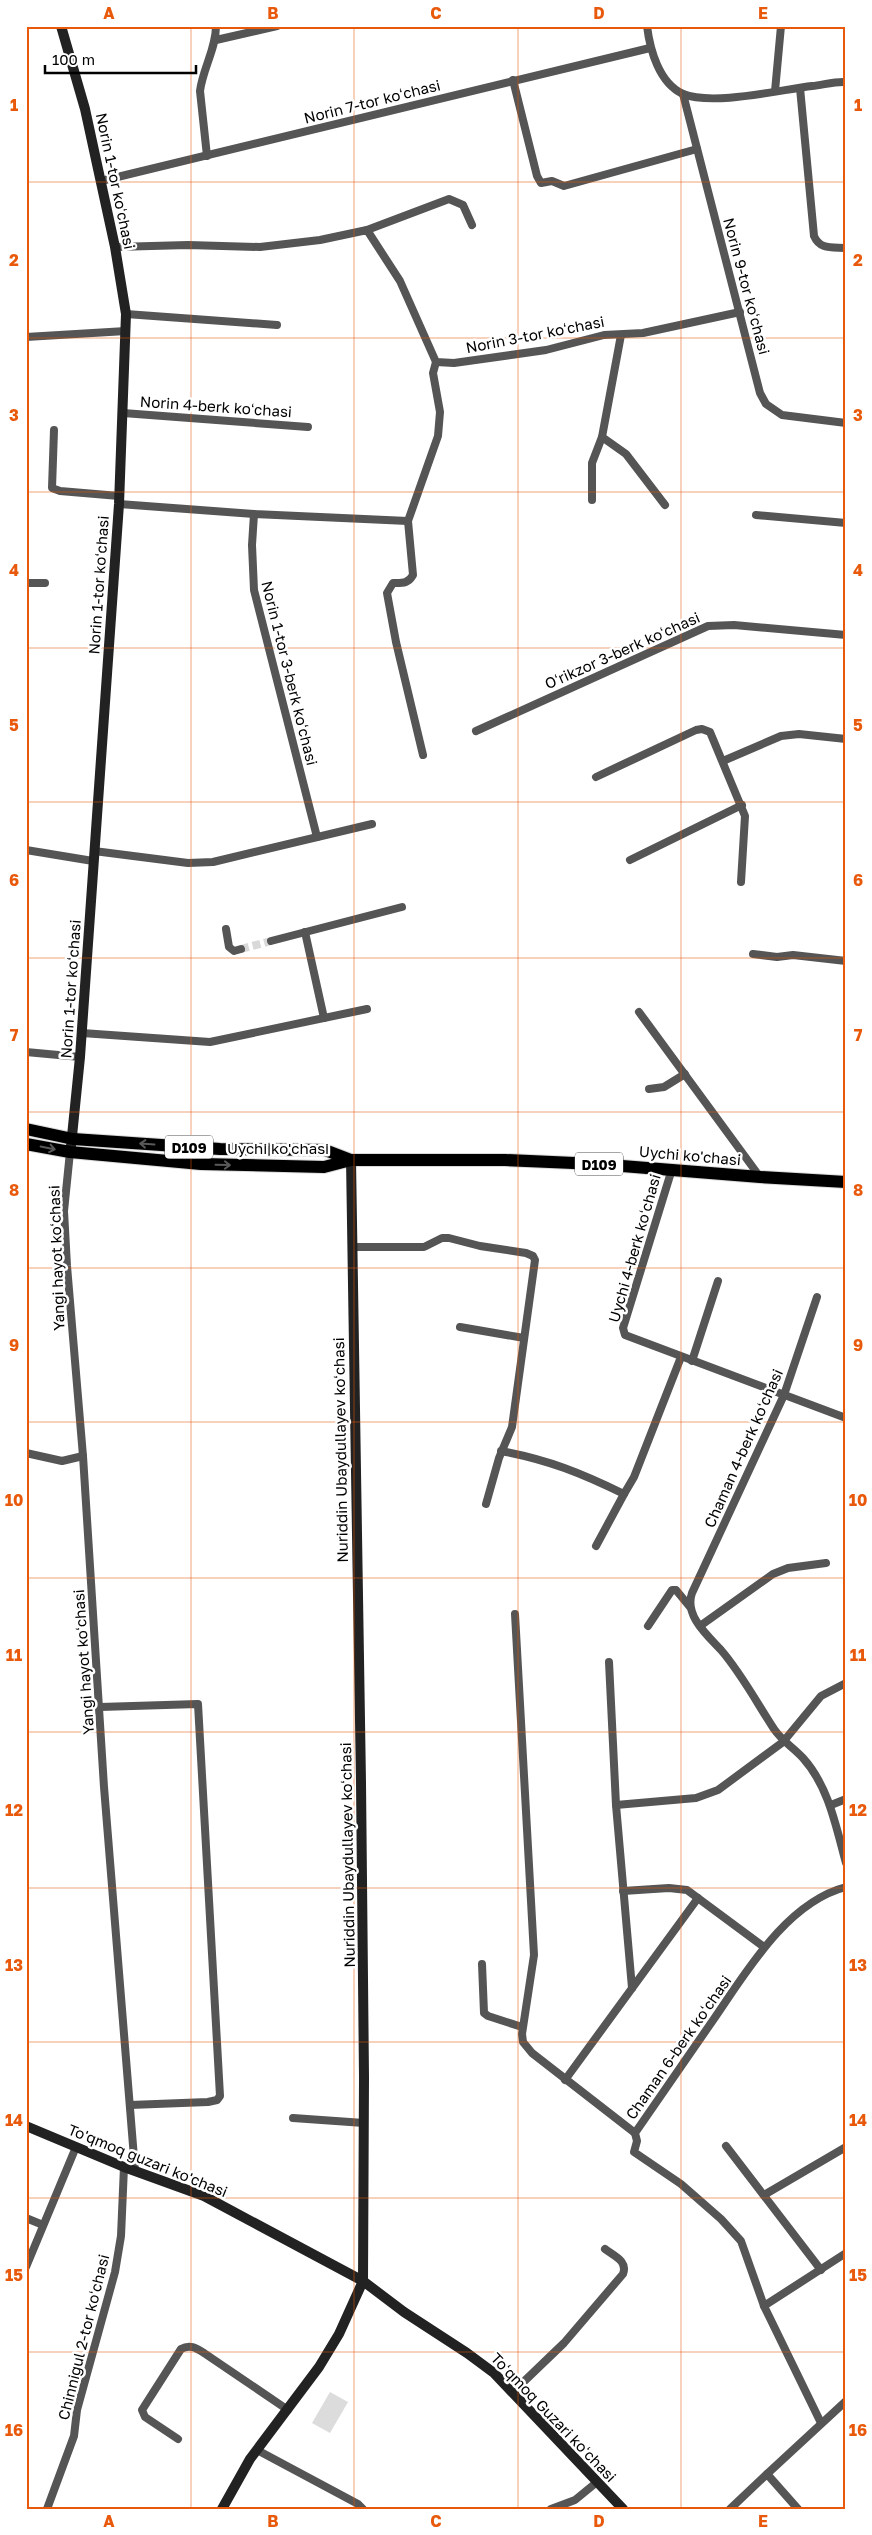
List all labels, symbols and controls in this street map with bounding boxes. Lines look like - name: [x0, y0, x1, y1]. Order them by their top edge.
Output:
- text: A: [103, 3, 115, 23]
- text: B: [267, 3, 279, 23]
- text: C: [430, 3, 442, 23]
- text: D: [593, 3, 605, 23]
- text: E: [758, 3, 768, 23]
- scale bar: [45, 42, 196, 74]
- text: 100 m: [52, 50, 95, 68]
- street label: Norin 7-tor koʻchasi: [302, 75, 442, 127]
- text: 1: [10, 95, 18, 115]
- text: 1: [854, 95, 862, 115]
- street label: Norin 1-tor koʻchasi: [93, 111, 139, 251]
- street label: Norin 9-tor koʻchasi: [720, 216, 774, 356]
- text: 2: [9, 250, 19, 270]
- text: 2: [853, 250, 863, 270]
- street label: Norin 3-tor koʻchasi: [464, 312, 606, 356]
- street label: Norin 4-berk koʻchasi: [139, 392, 293, 420]
- text: 3: [9, 405, 19, 425]
- text: 3: [853, 405, 863, 425]
- street label: Norin 1-tor koʻchasi: [84, 515, 112, 655]
- text: 4: [9, 560, 19, 580]
- text: 4: [853, 560, 863, 580]
- street label: Norin 1-tor 3-berk koʻchasi: [258, 579, 322, 767]
- street label: Oʻrikzor 3-berk koʻchasi: [542, 608, 702, 692]
- text: 5: [9, 715, 19, 735]
- text: 5: [853, 715, 863, 735]
- text: 6: [9, 870, 19, 890]
- text: 6: [853, 870, 863, 890]
- street label: Norin 1-tor koʻchasi: [56, 919, 84, 1059]
- text: 7: [10, 1025, 19, 1045]
- text: 7: [854, 1025, 863, 1045]
- road number: D109: [165, 1136, 213, 1158]
- street label: Uychi ko'chasi: [227, 1139, 329, 1157]
- one-way arrow: [139, 1140, 155, 1149]
- street label: Uychi ko'chasi: [638, 1142, 742, 1168]
- one-way arrow: [40, 1144, 56, 1153]
- road number: D109: [575, 1152, 623, 1176]
- one-way arrow: [214, 1160, 231, 1170]
- street label: Uychi 4-berk koʻchasi: [604, 1172, 664, 1324]
- text: 8: [9, 1180, 19, 1200]
- text: 8: [853, 1180, 863, 1200]
- street label: Yangi hayot koʻchasi: [44, 1185, 68, 1331]
- text: 9: [9, 1335, 19, 1355]
- text: 9: [853, 1335, 863, 1355]
- street label: Nuriddin Ubaydullayev koʻchasi: [329, 1337, 351, 1563]
- street label: Chaman 4-berk koʻchasi: [700, 1366, 786, 1530]
- text: 10: [5, 1490, 23, 1510]
- text: 10: [849, 1490, 867, 1510]
- street label: Yangi hayot koʻchasi: [69, 1589, 97, 1735]
- text: 11: [6, 1645, 22, 1665]
- text: 11: [850, 1645, 866, 1665]
- street label: Nuriddin Ubaydullayev koʻchasi: [336, 1742, 358, 1968]
- text: 12: [5, 1800, 23, 1820]
- text: 12: [849, 1800, 867, 1820]
- text: 13: [5, 1955, 23, 1975]
- text: 13: [849, 1955, 867, 1975]
- street label: Chaman 6-berk koʻchasi: [621, 1971, 735, 2123]
- text: 14: [5, 2110, 23, 2130]
- text: 14: [849, 2110, 867, 2130]
- street label: To'qmoq guzari ko'chasi: [66, 2120, 230, 2200]
- street label: Chinnigul 2-tor koʻchasi: [54, 2252, 112, 2422]
- text: 15: [5, 2265, 23, 2285]
- text: 15: [849, 2265, 867, 2285]
- street label: Toʻqmoq Guzari koʻchasi: [488, 2349, 620, 2485]
- text: 16: [5, 2420, 23, 2440]
- text: 16: [849, 2420, 867, 2440]
- text: A: [103, 2511, 115, 2531]
- text: B: [267, 2511, 279, 2531]
- text: C: [430, 2511, 442, 2531]
- text: D: [593, 2511, 605, 2531]
- text: E: [758, 2511, 768, 2531]

